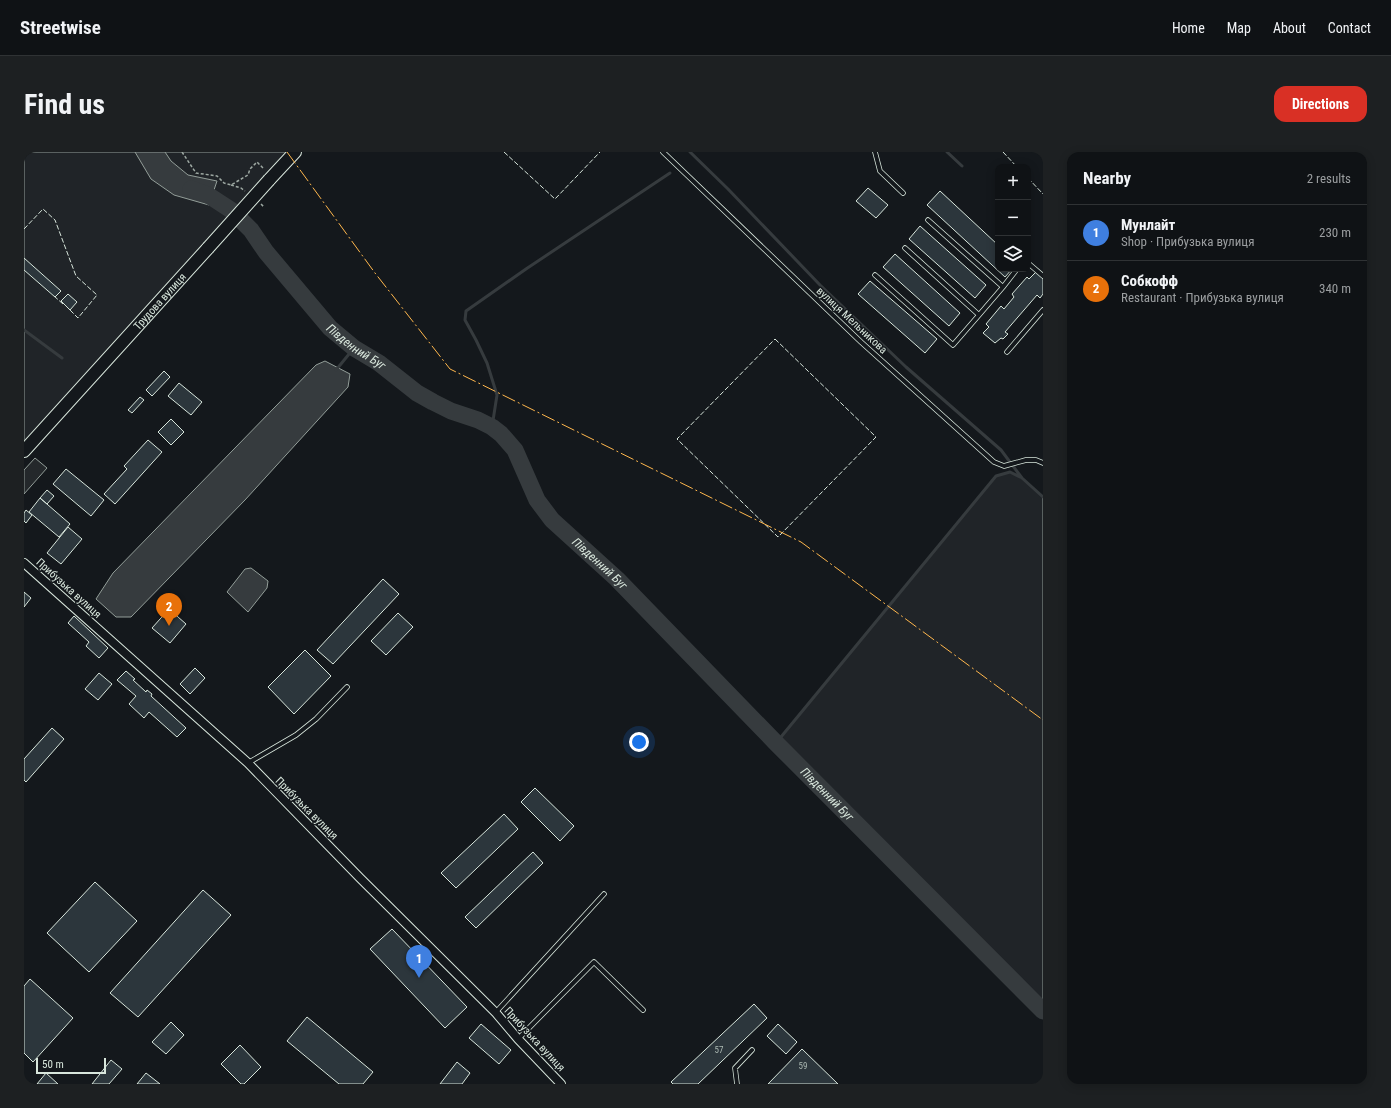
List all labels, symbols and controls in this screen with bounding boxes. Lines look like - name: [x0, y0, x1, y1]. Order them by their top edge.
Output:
- text: Streetwise: [20, 16, 101, 39]
- text: Home: [1172, 20, 1205, 36]
- text: Map: [1227, 20, 1251, 36]
- text: About: [1273, 20, 1306, 36]
- text: Contact: [1328, 20, 1371, 36]
- button: Directions: [1274, 86, 1367, 122]
- text: Find us: [24, 88, 105, 121]
- map controls: [995, 164, 1031, 272]
- button: +: [995, 164, 1031, 200]
- text: Nearby: [1083, 168, 1131, 188]
- text: 2 results: [1307, 171, 1351, 186]
- button: −: [995, 200, 1031, 236]
- text: Мунлайт: [1121, 216, 1175, 234]
- text: 1: [1093, 225, 1099, 240]
- text: 230 m: [1319, 225, 1351, 240]
- text: Shop · Прибузька вулиця: [1121, 234, 1254, 249]
- button: layers: [995, 236, 1031, 272]
- street label: Трудова вулиця: [131, 271, 189, 333]
- text: Собкофф: [1121, 272, 1178, 290]
- text: 2: [1093, 281, 1099, 296]
- text: 340 m: [1319, 281, 1351, 296]
- street label: вулиця Мельникова: [814, 284, 890, 356]
- text: Restaurant · Прибузька вулиця: [1121, 290, 1284, 305]
- water label: Південний Буг: [324, 321, 389, 373]
- water label: Південний Буг: [569, 535, 631, 593]
- street label: Прибузька вулиця: [33, 556, 104, 621]
- pin: 2: [156, 593, 182, 626]
- your location: [629, 732, 649, 752]
- water label: Південний Буг: [798, 765, 857, 824]
- street label: Прибузька вулиця: [273, 774, 341, 842]
- pin: 1: [406, 945, 432, 978]
- street label: Прибузька вулиця: [501, 1004, 568, 1074]
- house number: 57: [715, 1045, 724, 1055]
- scale bar: [36, 1056, 106, 1075]
- text: 50 m: [42, 1058, 64, 1071]
- house number: 59: [799, 1061, 807, 1071]

